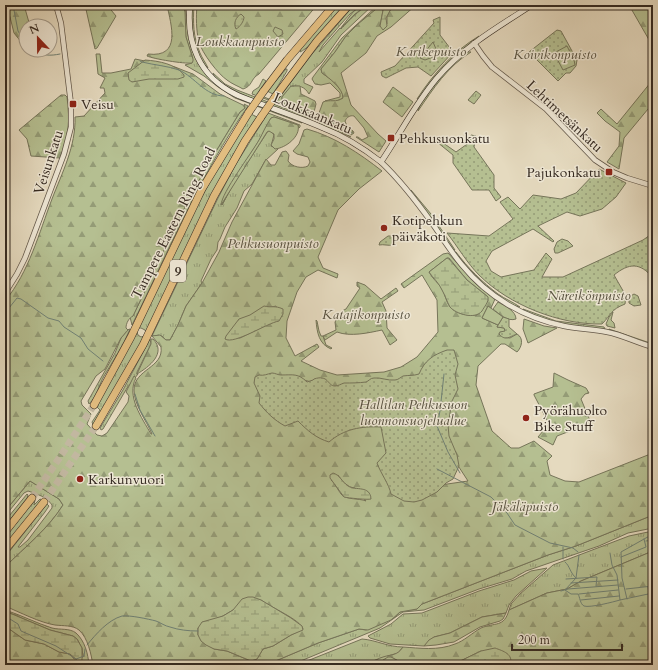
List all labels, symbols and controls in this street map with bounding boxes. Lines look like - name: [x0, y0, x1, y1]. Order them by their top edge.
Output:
- north arrow: [18, 18, 58, 58]
- text: N: [27, 20, 42, 38]
- park label: Loukkaanpuisto: [196, 32, 285, 51]
- park label: Karikepuisto: [396, 42, 467, 61]
- park label: Koivikonpuisto: [513, 45, 597, 64]
- street label: Lehtimetsänkatu: [522, 76, 607, 157]
- street label: Loukkaankatu: [270, 88, 356, 139]
- place label: Veisu: [81, 95, 114, 114]
- marker: Veisu: [68, 99, 78, 109]
- street label: Veisunkatu: [29, 127, 68, 197]
- place label: Pehkusuonkatu: [399, 129, 490, 148]
- marker: Pehkusuonkatu: [386, 133, 396, 143]
- street label: Tampere Eastern Ring Road: [127, 144, 220, 302]
- place label: Pajukonkatu: [526, 163, 601, 182]
- marker: Pajukonkatu: [604, 167, 614, 177]
- place label: Kotipehkun päiväkoti: [392, 211, 463, 246]
- marker: Kotipehkun päiväkoti: [379, 223, 389, 233]
- park label: Pehkusuonpuisto: [227, 234, 319, 253]
- road number: 9: [170, 260, 186, 282]
- park label: Näreikönpuisto: [547, 286, 631, 305]
- park label: Katajikonpuisto: [322, 305, 410, 324]
- park label: Hallilan Pehkusuon luonnonsuojelualue: [359, 395, 467, 430]
- place label: Pyörähuolto Bike Stuff: [534, 401, 607, 436]
- marker: Pyörähuolto Bike Stuff: [521, 413, 531, 423]
- place label: Karkunvuori: [88, 470, 164, 489]
- marker: Karkunvuori: [75, 474, 85, 484]
- park label: Jäkäläpuisto: [489, 497, 559, 516]
- scale bar: [512, 626, 622, 652]
- text: 200 m: [518, 632, 551, 648]

